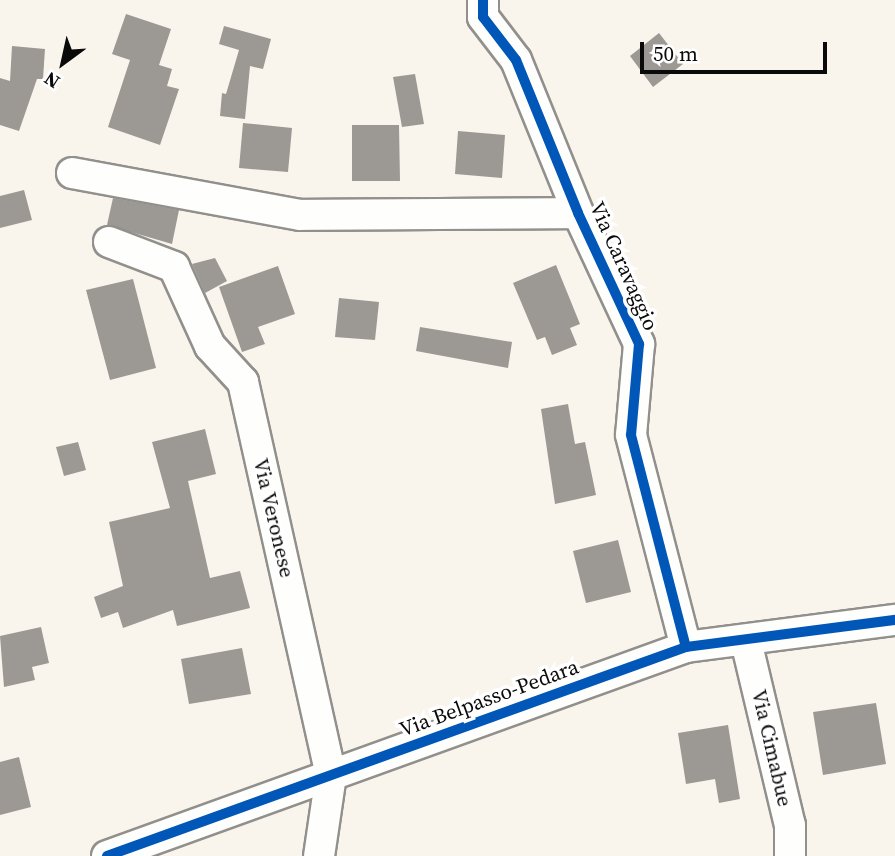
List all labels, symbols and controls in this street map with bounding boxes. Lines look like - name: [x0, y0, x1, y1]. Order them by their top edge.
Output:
- north arrow: [28, 28, 98, 98]
- scale bar: [643, 28, 830, 72]
- text: 50 m: [653, 39, 698, 68]
- text: N: [39, 66, 64, 95]
- street label: Via Caravaggio: [584, 198, 664, 334]
- street label: Via Veronese: [248, 456, 300, 580]
- street label: Via Belpasso-Pedara: [396, 654, 582, 742]
- street label: Via Cimabue: [746, 687, 798, 809]

